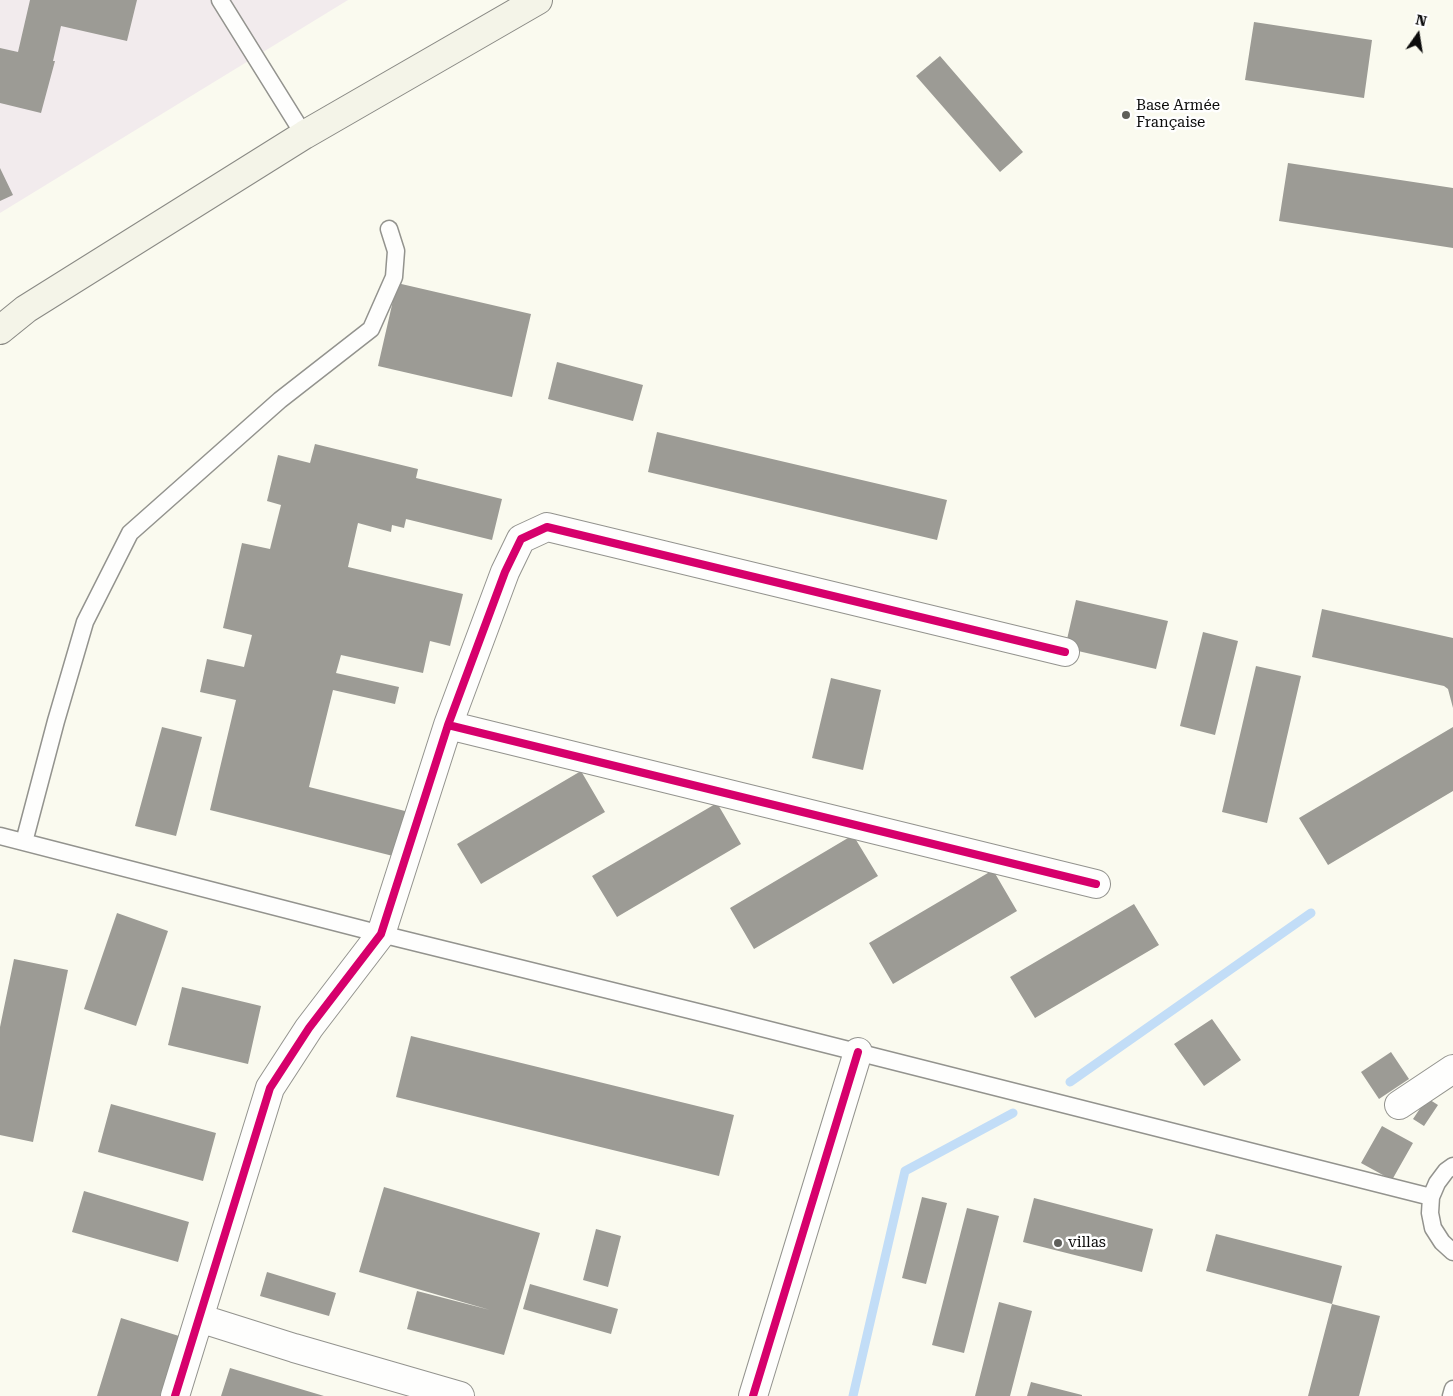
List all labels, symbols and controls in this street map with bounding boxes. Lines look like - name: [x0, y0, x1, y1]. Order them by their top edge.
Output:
- north arrow: [1393, 10, 1443, 60]
- text: N: [1414, 11, 1428, 29]
- place label: Base Armée Française: [1136, 97, 1220, 132]
- marker: Base Armée Française: [1120, 109, 1132, 121]
- place label: villas: [1068, 1234, 1106, 1252]
- marker: villas: [1052, 1237, 1064, 1249]

